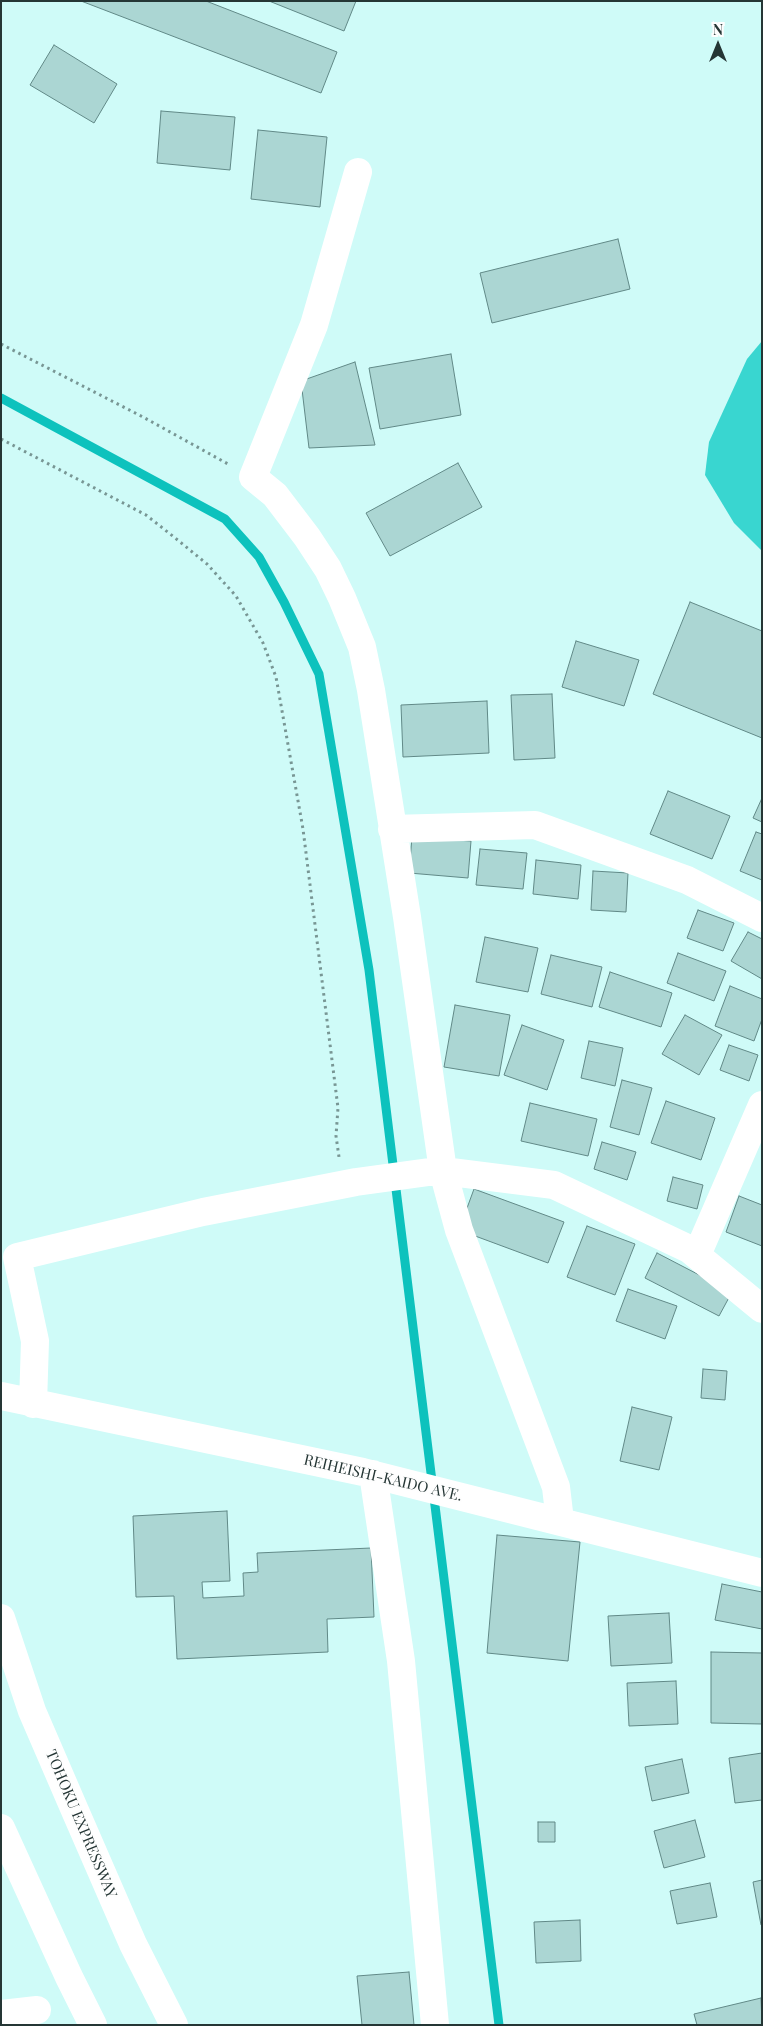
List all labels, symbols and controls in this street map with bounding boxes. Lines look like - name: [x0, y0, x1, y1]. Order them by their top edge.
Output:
- north arrow: [693, 20, 743, 70]
- text: N: [713, 20, 723, 39]
- street label: REIHEISHI-KAIDO AVE.: [302, 1451, 464, 1505]
- street label: TOHOKU EXPRESSWAY: [42, 1747, 120, 1901]

